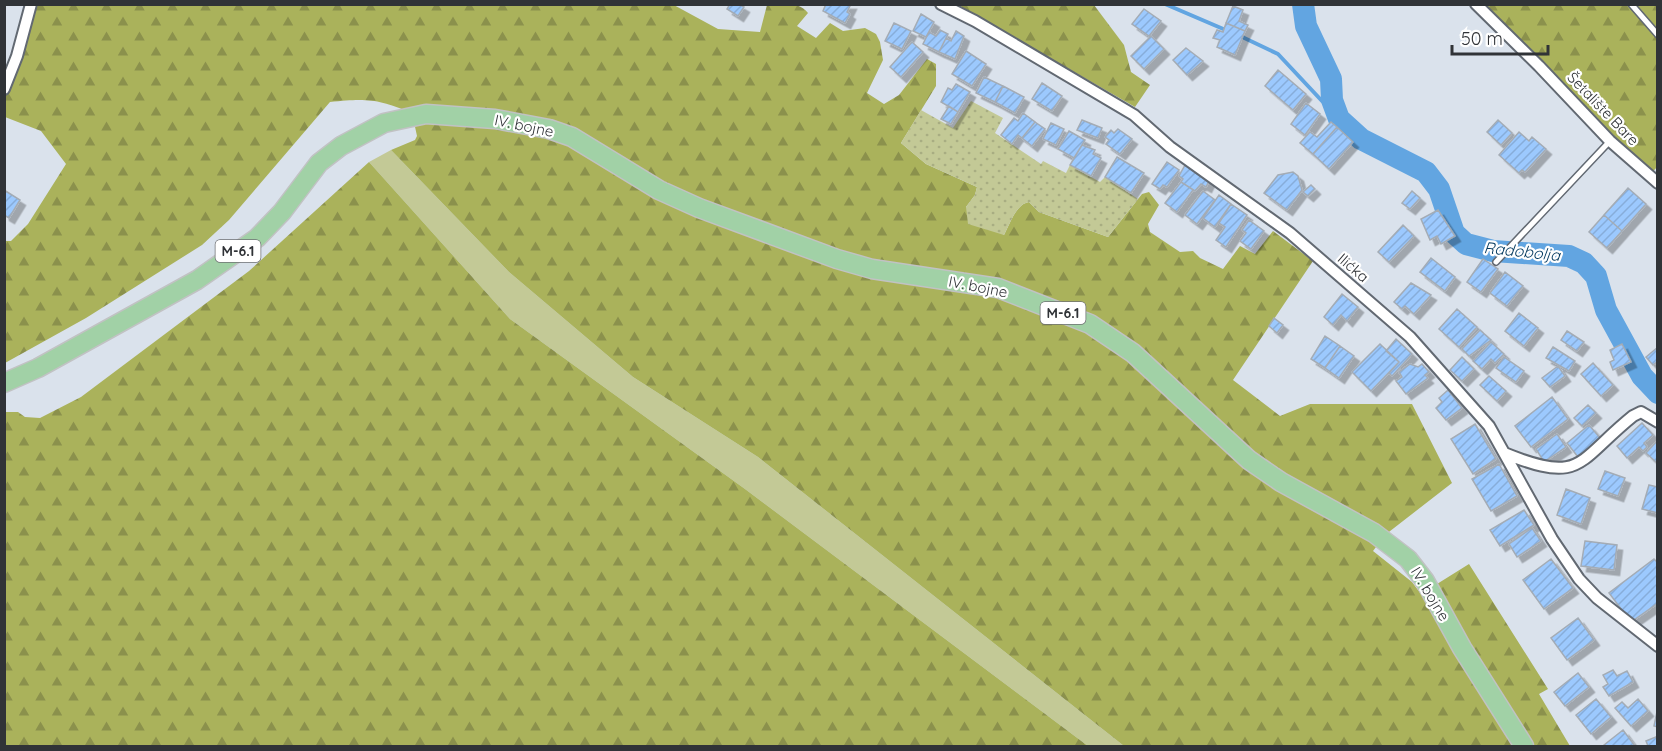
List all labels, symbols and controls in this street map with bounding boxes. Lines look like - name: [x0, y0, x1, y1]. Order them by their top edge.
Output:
- scale bar: [1452, 18, 1548, 56]
- text: 50 m: [1461, 27, 1503, 50]
- street label: Šetalište Bare: [1563, 68, 1643, 149]
- street label: IV. bojne: [493, 110, 555, 141]
- water label: Radobolja: [1483, 237, 1562, 265]
- road number: M-6.1: [216, 240, 260, 262]
- street label: Ilićka: [1334, 249, 1373, 286]
- street label: IV. bojne: [947, 271, 1009, 302]
- road number: M-6.1: [1040, 302, 1086, 324]
- street label: IV. bojne: [1407, 563, 1454, 624]

